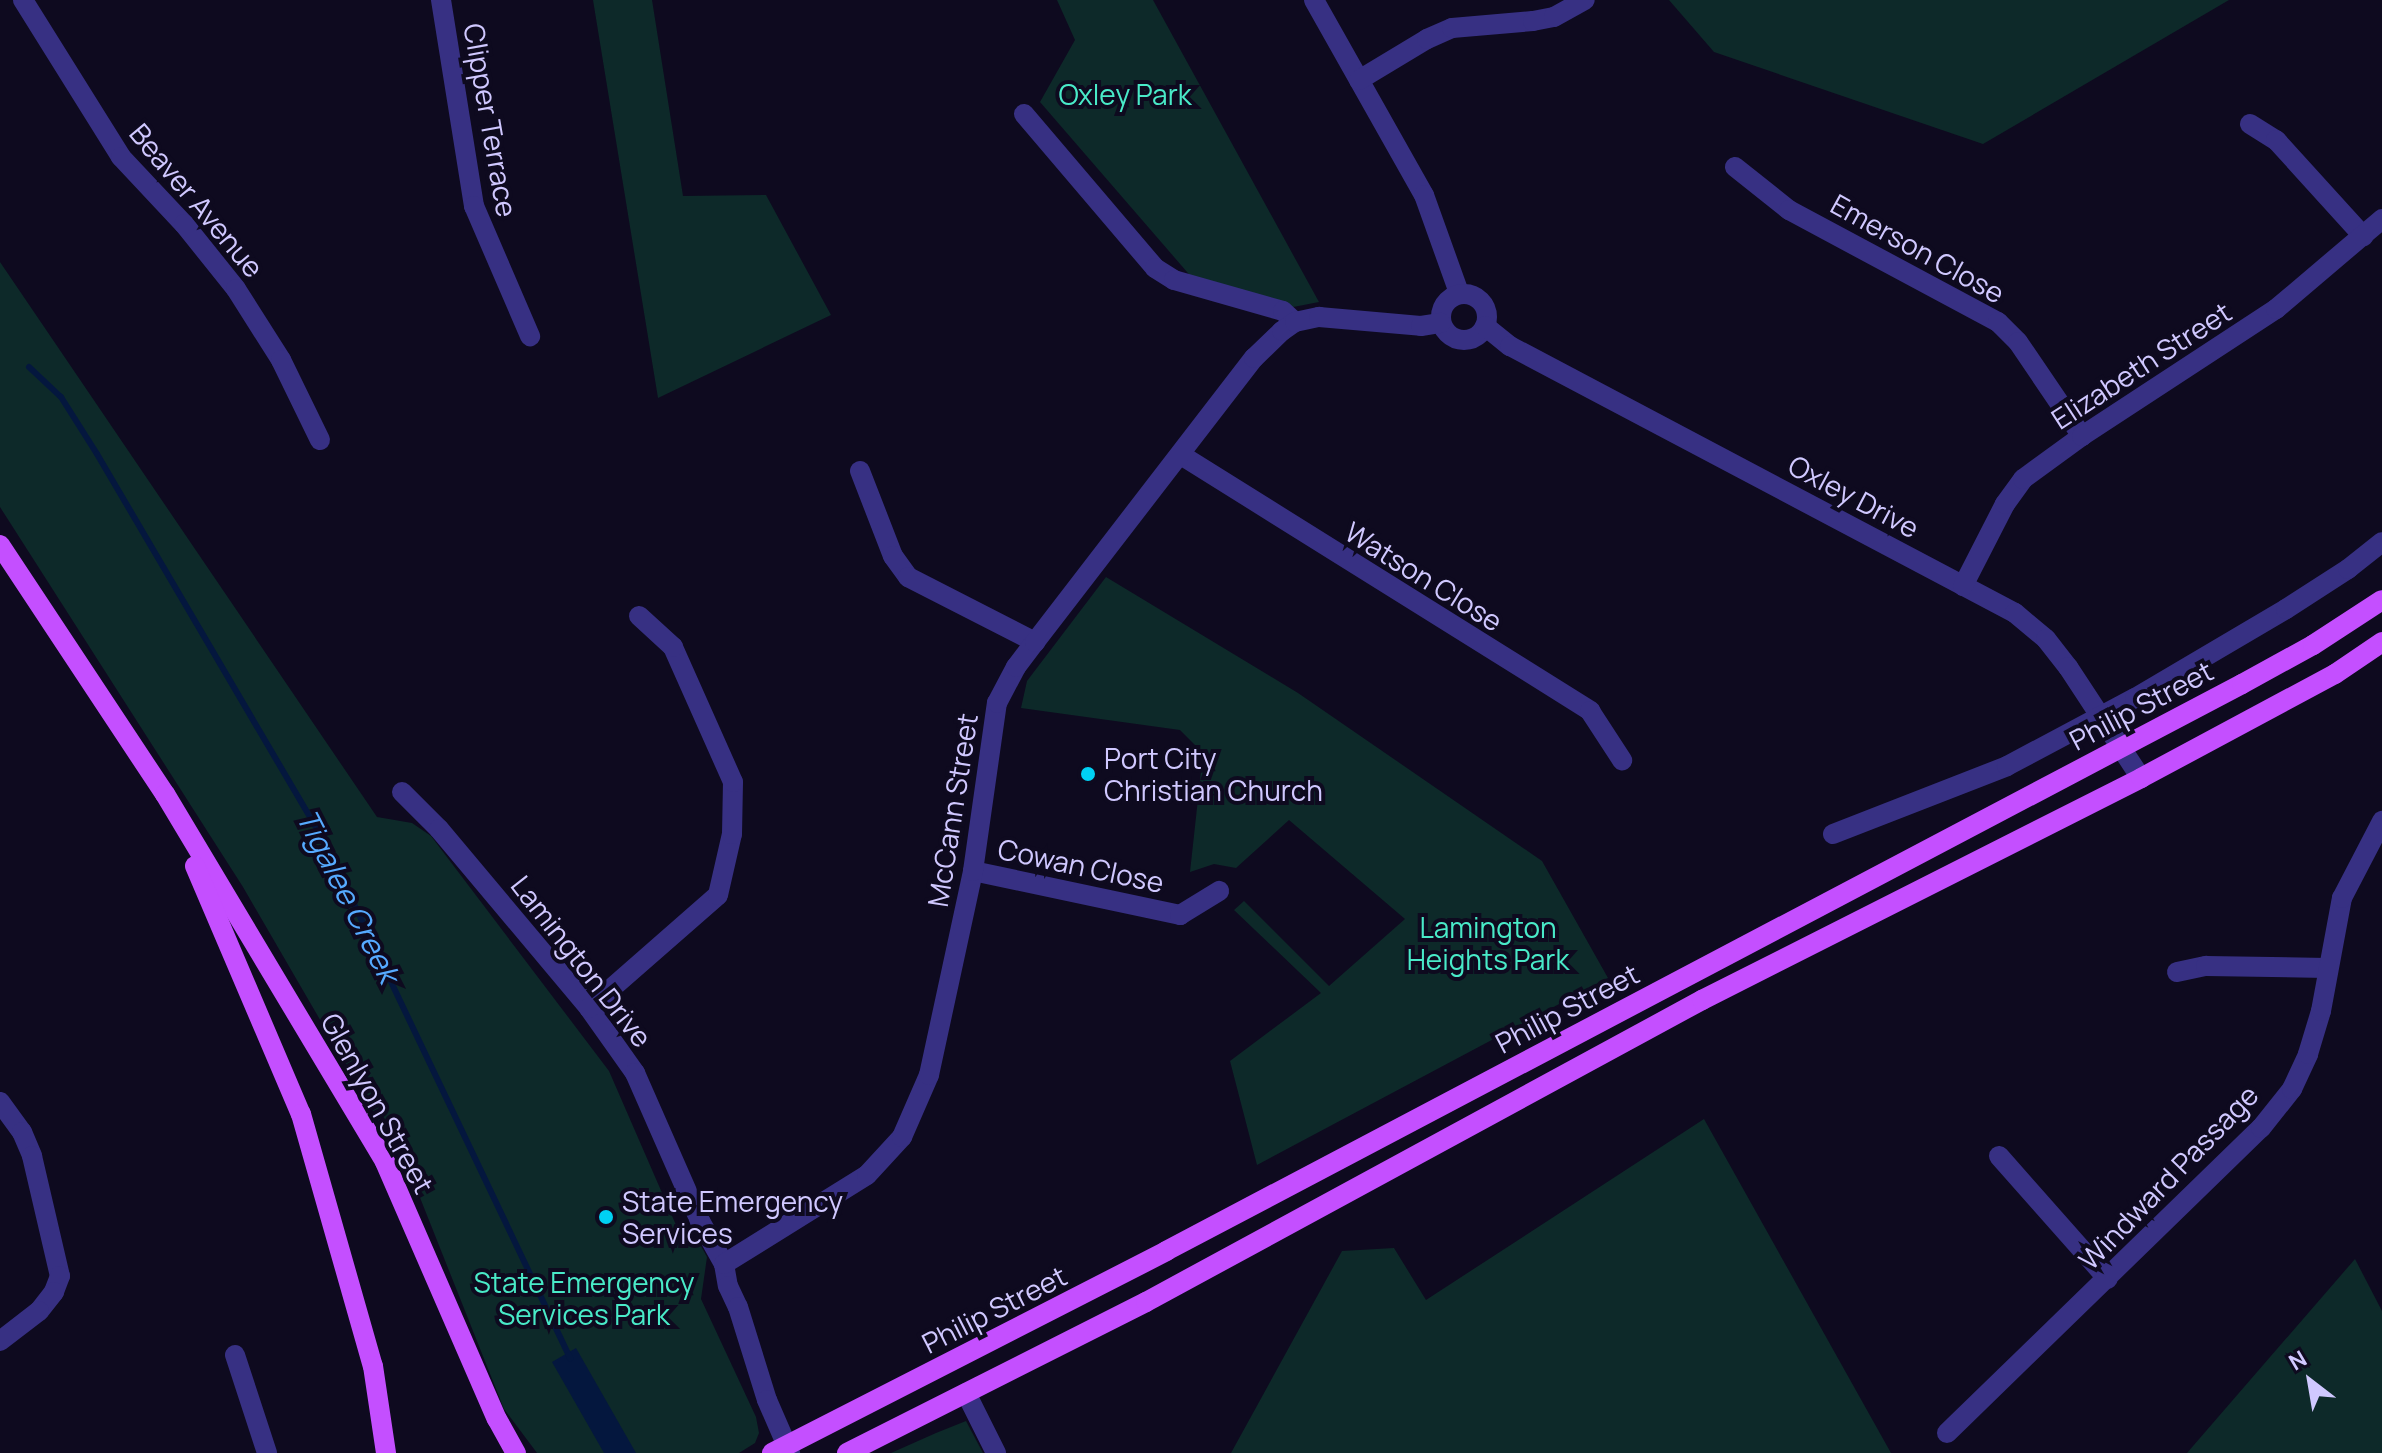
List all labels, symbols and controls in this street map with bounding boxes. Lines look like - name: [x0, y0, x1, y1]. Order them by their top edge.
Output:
- street label: Clipper Terrace: [457, 21, 525, 219]
- park label: Oxley Park: [1058, 77, 1192, 111]
- street label: Beaver Avenue: [123, 116, 271, 284]
- street label: Emerson Close: [1825, 187, 2011, 309]
- street label: Elizabeth Street: [2045, 294, 2237, 436]
- street label: Oxley Drive: [1783, 448, 1925, 544]
- street label: Watson Close: [1339, 514, 1509, 638]
- street label: Philip Street: [2064, 653, 2218, 757]
- street label: McCann Street: [920, 711, 984, 909]
- place label: Port City Christian Church: [1104, 741, 1323, 807]
- marker: Port City Christian Church: [1079, 765, 1097, 783]
- water label: Tigalee Creek: [289, 803, 407, 989]
- street label: Cowan Close: [995, 831, 1167, 899]
- street label: Lamington Drive: [505, 869, 659, 1053]
- park label: Lamington Heights Park: [1407, 910, 1569, 976]
- street label: Philip Street: [1490, 956, 1644, 1060]
- street label: Glenlyon Street: [315, 1007, 441, 1199]
- street label: Windward Passage: [2071, 1078, 2265, 1276]
- place label: State Emergency Services: [622, 1184, 843, 1250]
- marker: State Emergency Services: [597, 1208, 615, 1226]
- street label: Philip Street: [916, 1258, 1072, 1360]
- park label: State Emergency Services Park: [474, 1265, 694, 1331]
- north arrow: [2270, 1341, 2350, 1421]
- text: N: [2283, 1344, 2312, 1377]

